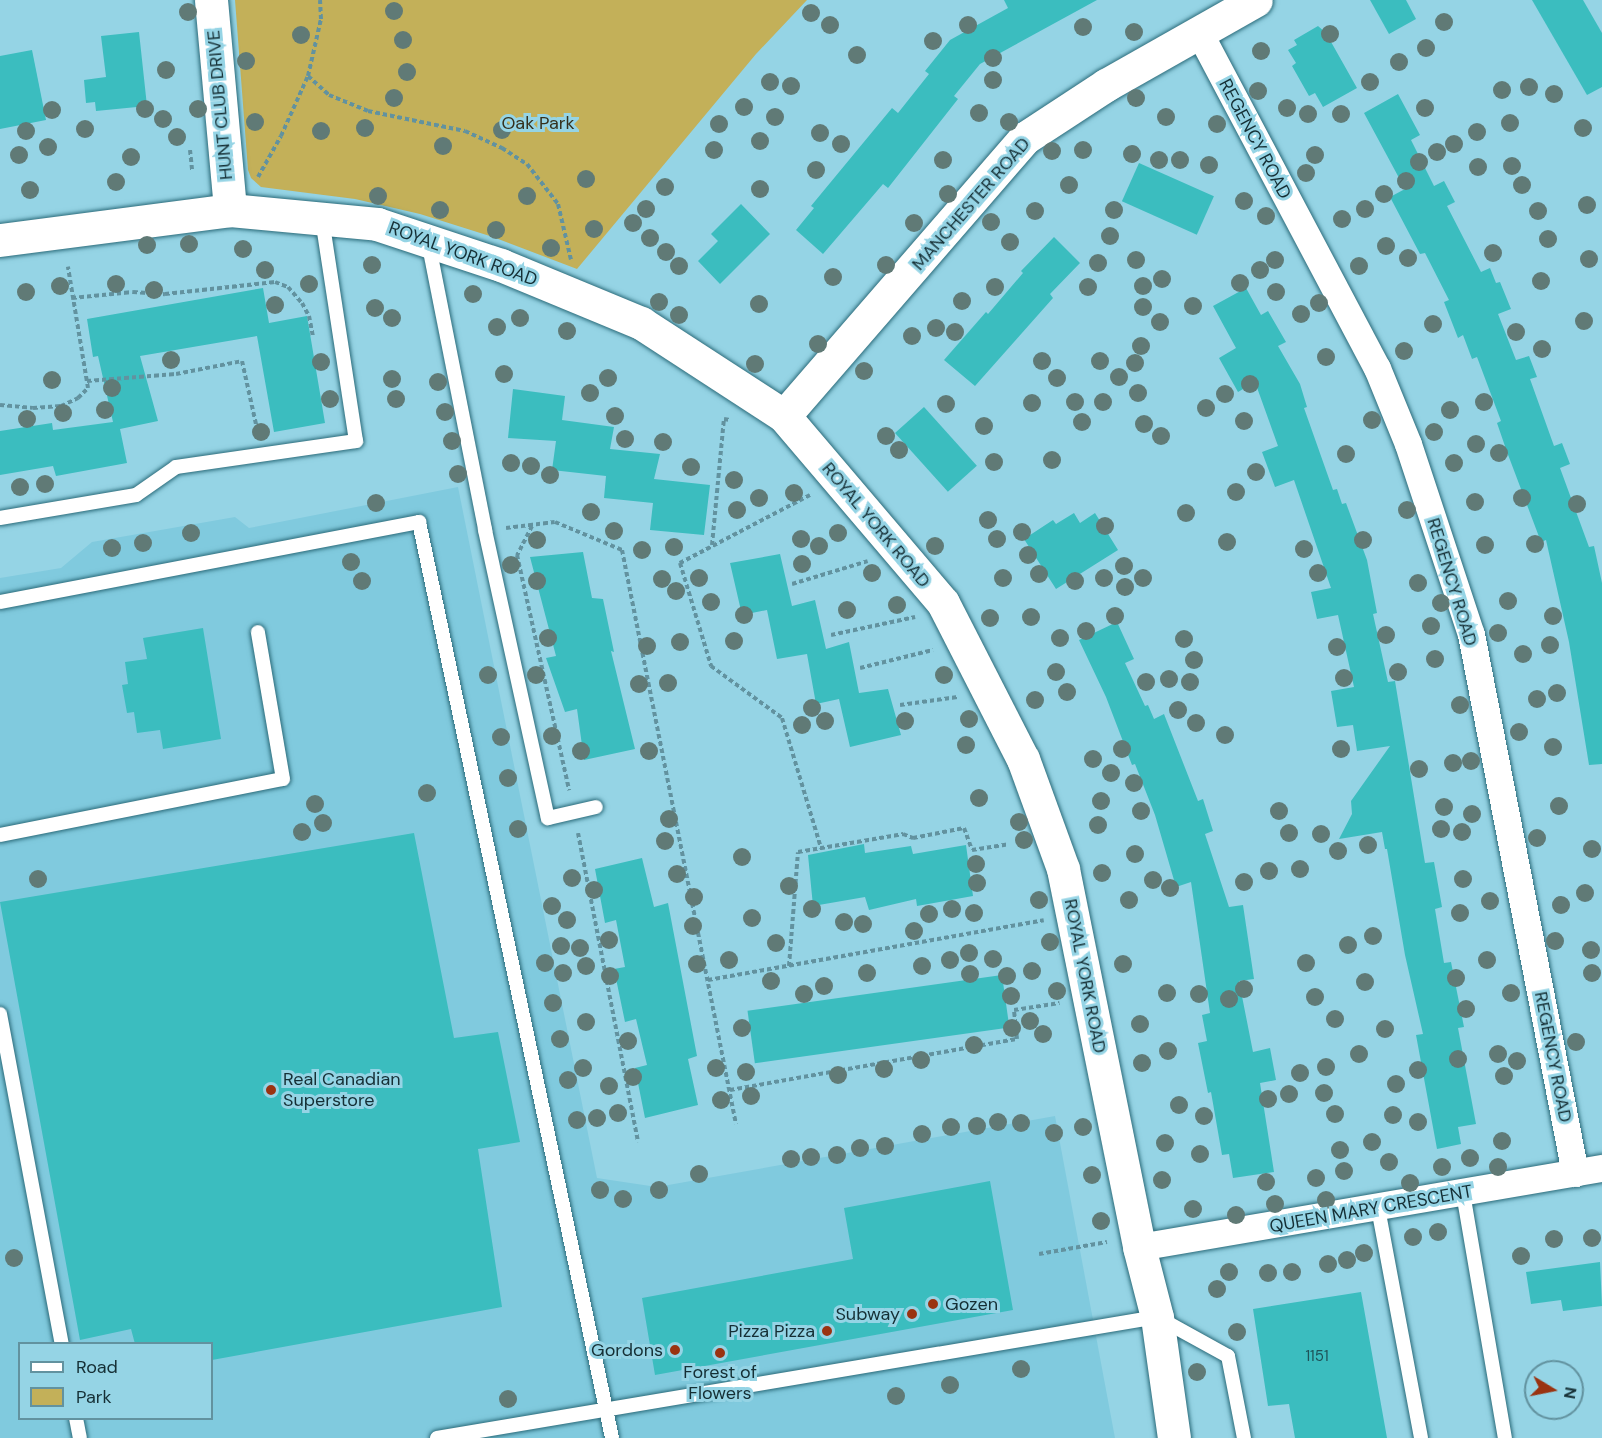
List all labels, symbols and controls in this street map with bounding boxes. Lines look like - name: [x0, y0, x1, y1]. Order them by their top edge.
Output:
- street label: HUNT CLUB DRIVE: [203, 29, 237, 181]
- street label: REGENCY ROAD: [1214, 75, 1296, 203]
- park label: Oak Park: [501, 112, 575, 134]
- street label: MANCHESTER ROAD: [907, 133, 1035, 275]
- street label: ROYAL YORK ROAD: [386, 217, 540, 291]
- street label: ROYAL YORK ROAD: [817, 458, 935, 592]
- street label: REGENCY ROAD: [1422, 515, 1482, 649]
- street label: ROYAL YORK ROAD: [1059, 897, 1111, 1055]
- street label: REGENCY ROAD: [1530, 990, 1576, 1124]
- place label: Real Canadian Superstore: [283, 1069, 401, 1112]
- marker: Real Canadian Superstore: [264, 1083, 278, 1097]
- street label: QUEEN MARY CRESCENT: [1268, 1181, 1474, 1237]
- place label: Gozen: [945, 1293, 998, 1315]
- marker: Gozen: [926, 1297, 940, 1311]
- place label: Subway: [835, 1303, 900, 1325]
- marker: Subway: [905, 1307, 919, 1321]
- place label: Pizza Pizza: [728, 1320, 815, 1342]
- marker: Pizza Pizza: [820, 1324, 834, 1338]
- place label: Gordons: [591, 1339, 663, 1361]
- legend: [18, 1342, 213, 1420]
- marker: Gordons: [668, 1343, 682, 1357]
- marker: Forest of Flowers: [713, 1346, 727, 1360]
- house number: 1151: [1305, 1348, 1329, 1366]
- text: Road: [76, 1355, 118, 1379]
- north arrow: [1524, 1360, 1584, 1420]
- place label: Forest of Flowers: [683, 1362, 757, 1404]
- text: Park: [76, 1385, 112, 1409]
- text: N: [1559, 1385, 1582, 1400]

